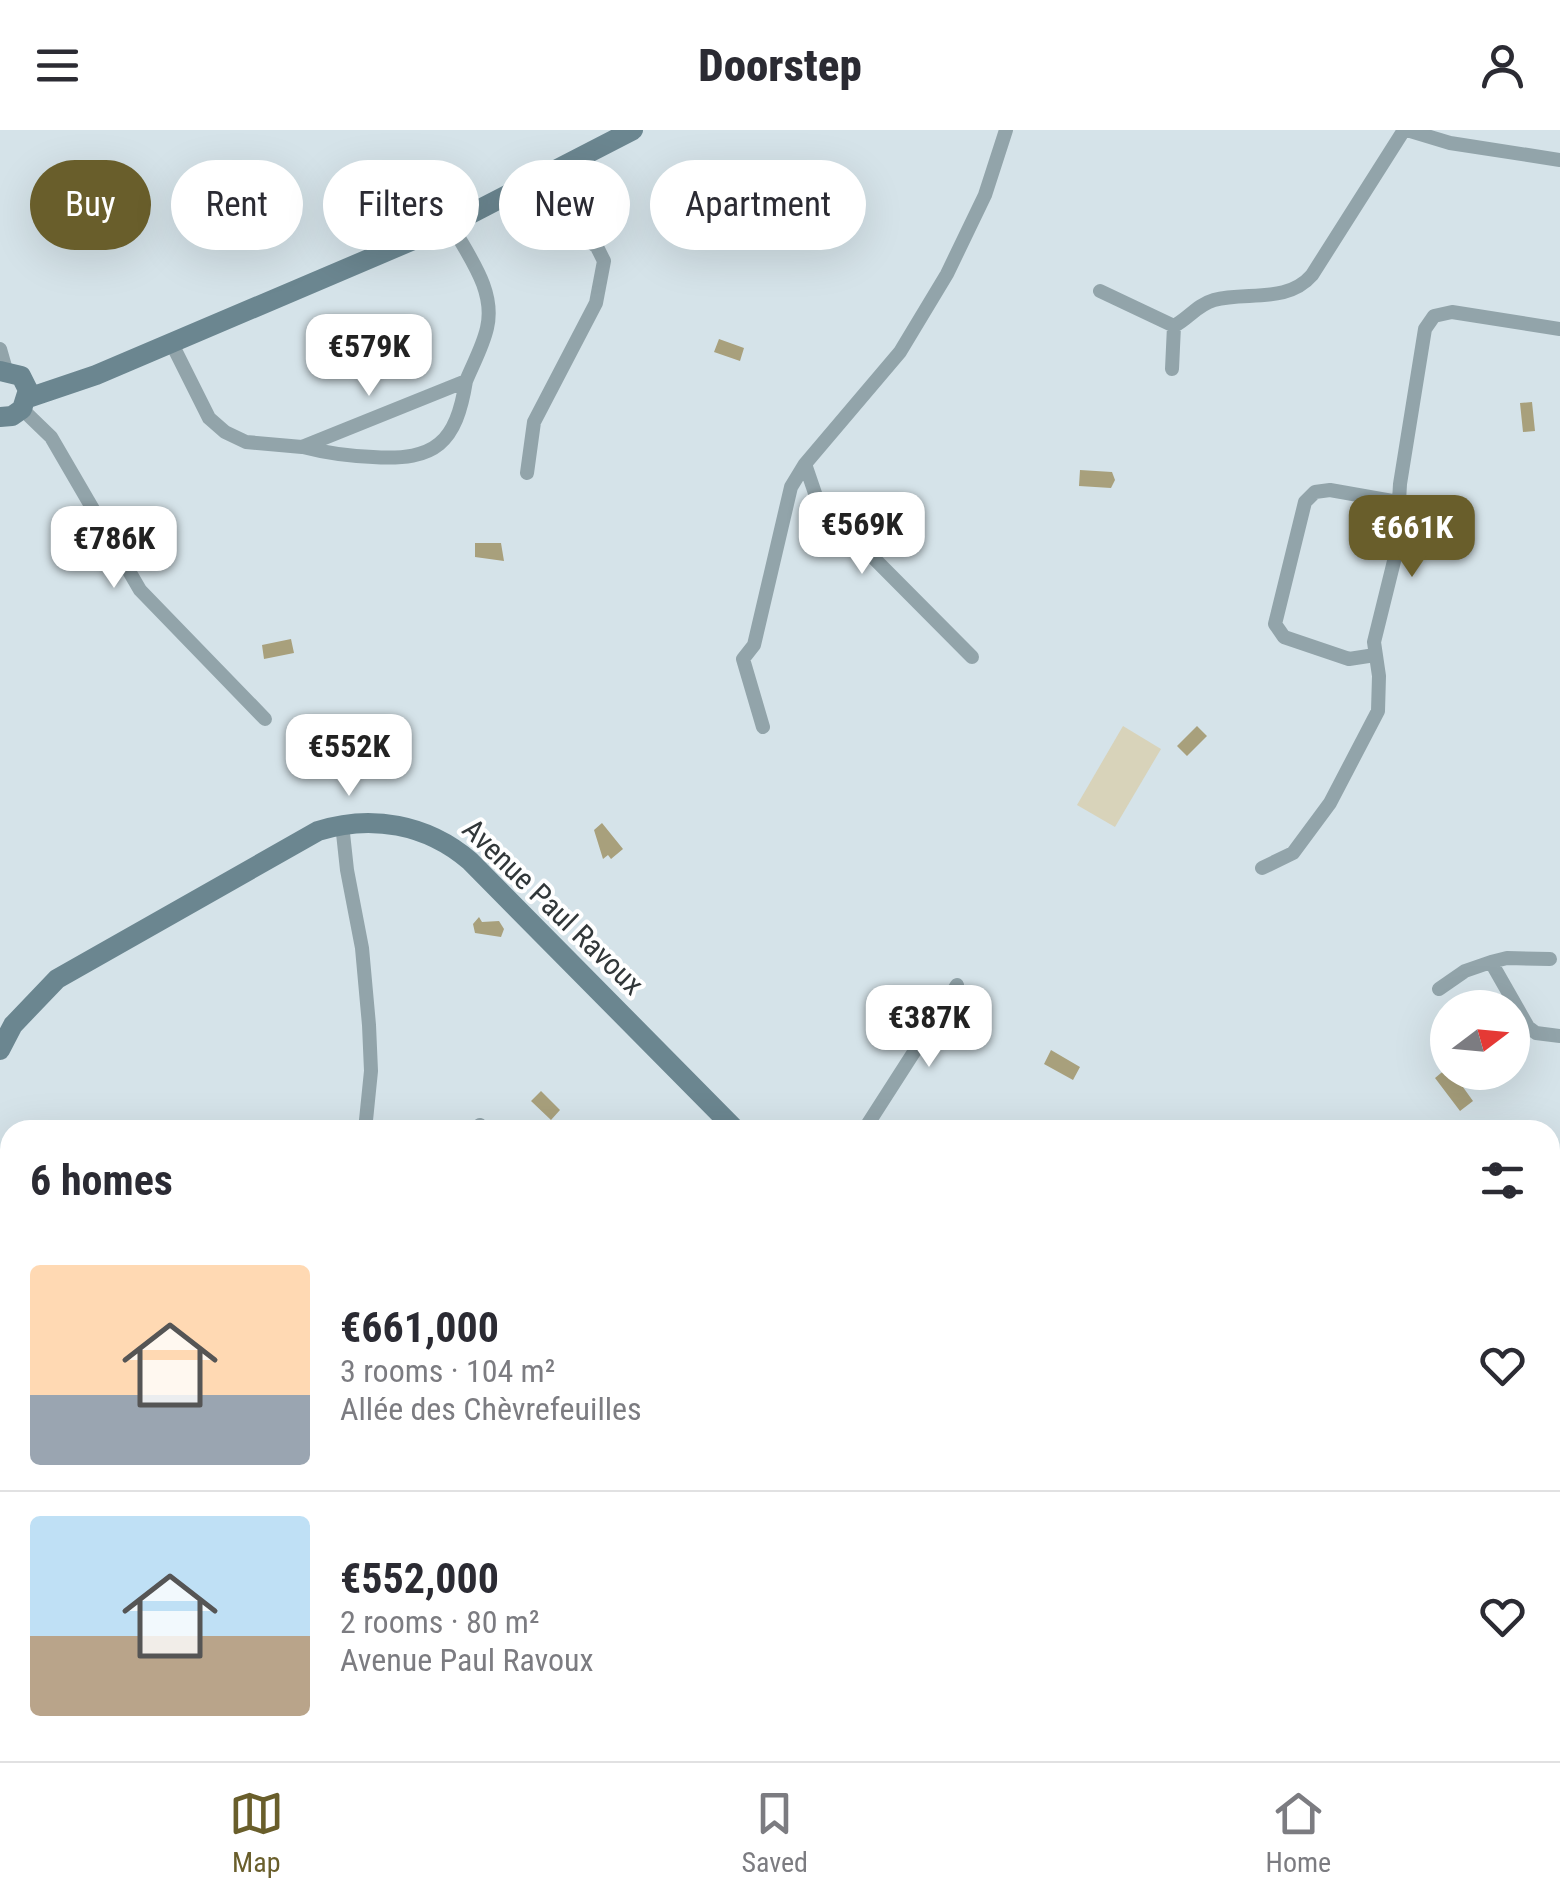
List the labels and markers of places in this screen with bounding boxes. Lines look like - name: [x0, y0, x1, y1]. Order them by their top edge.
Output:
- pin: €579K: [299, 314, 439, 399]
- pin: €569K: [792, 492, 932, 577]
- pin: €661K: [1342, 495, 1482, 580]
- pin: €786K: [44, 506, 184, 591]
- pin: €552K: [279, 714, 419, 799]
- pin: €387K: [859, 985, 999, 1070]

